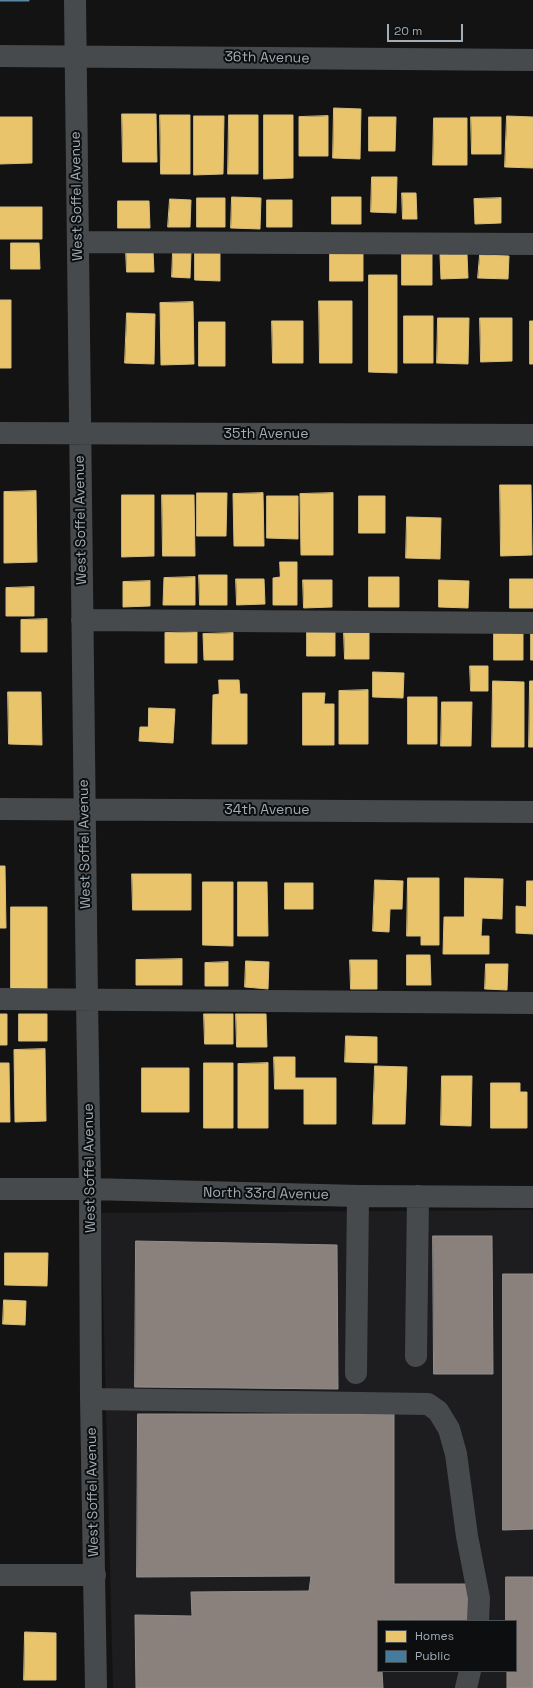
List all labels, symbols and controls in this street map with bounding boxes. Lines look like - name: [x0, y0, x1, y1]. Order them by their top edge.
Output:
- scale bar: [389, 16, 465, 42]
- text: 20 m: [394, 23, 422, 39]
- street label: 36th Avenue: [224, 49, 310, 67]
- street label: West Soffel Avenue: [67, 131, 87, 261]
- street label: 35th Avenue: [224, 426, 308, 442]
- street label: West Soffel Avenue: [71, 455, 91, 585]
- street label: West Soffel Avenue: [75, 779, 95, 909]
- street label: 34th Avenue: [224, 802, 310, 818]
- street label: West Soffel Avenue: [80, 1103, 100, 1233]
- street label: North 33rd Avenue: [203, 1185, 329, 1203]
- street label: West Soffel Avenue: [83, 1427, 103, 1557]
- legend: [377, 1620, 517, 1672]
- text: Homes: [415, 1628, 454, 1644]
- text: Public: [415, 1648, 450, 1664]

